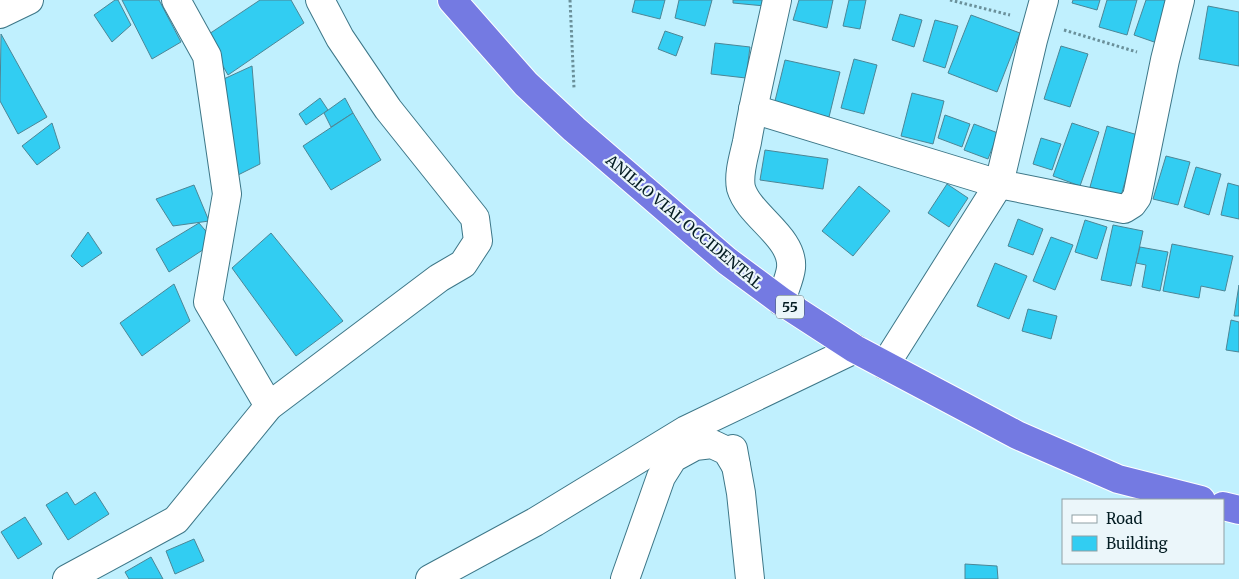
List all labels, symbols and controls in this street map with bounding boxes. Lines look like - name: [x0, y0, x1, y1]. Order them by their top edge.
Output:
- street label: ANILLO VIAL OCCIDENTAL: [601, 150, 767, 293]
- road number: 55: [776, 296, 804, 318]
- legend: [1062, 499, 1224, 564]
- text: Road: [1106, 509, 1142, 528]
- text: Building: [1106, 534, 1168, 553]

